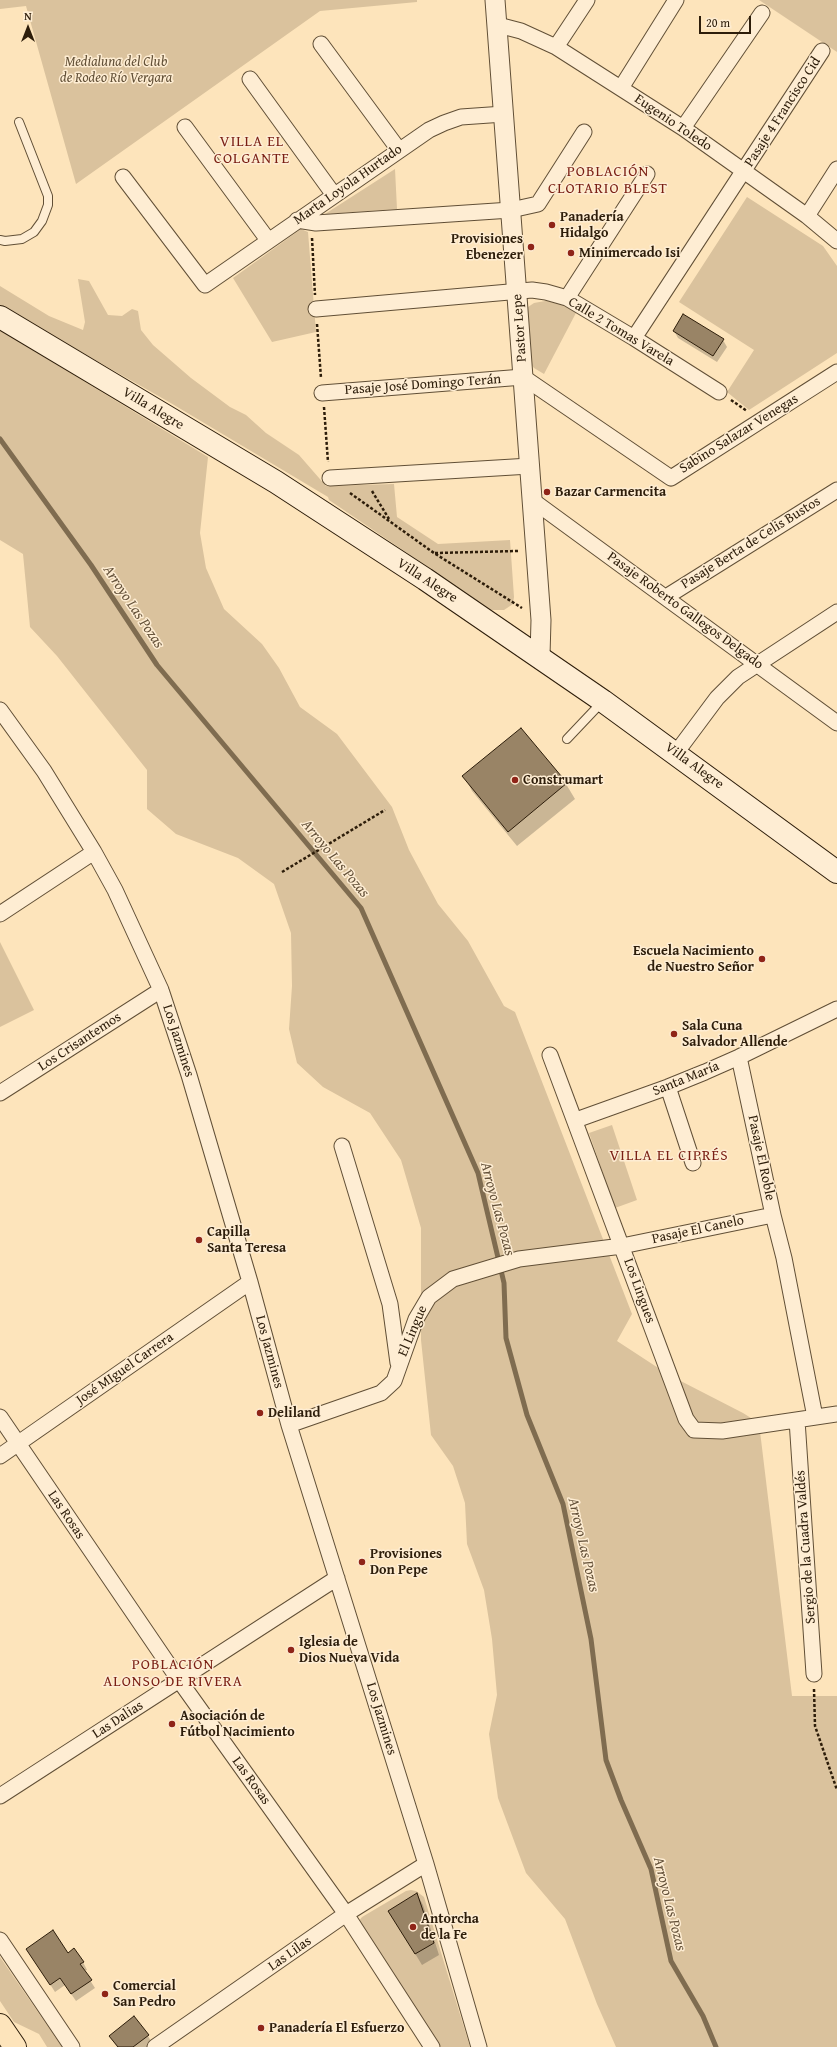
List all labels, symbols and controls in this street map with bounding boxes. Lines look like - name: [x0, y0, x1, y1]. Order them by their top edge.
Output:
- north arrow: [8, 8, 48, 48]
- text: N: [24, 8, 32, 24]
- scale bar: [701, 8, 753, 34]
- text: 20 m: [706, 14, 730, 31]
- park label: Medialuna del Club de Rodeo Río Vergara: [60, 54, 172, 86]
- street label: Pasaje 4 Francisco Cid: [741, 54, 825, 170]
- street label: Eugenio Toledo: [631, 91, 715, 155]
- district label: VILLA EL COLGANTE: [214, 133, 290, 168]
- street label: Marta Loyola Hurtado: [290, 141, 406, 229]
- district label: POBLACIÓN CLOTARIO BLEST: [548, 163, 668, 198]
- place label: Panadería Hidalgo: [560, 209, 624, 242]
- marker: Panadería Hidalgo: [547, 220, 557, 230]
- place label: Provisiones Ebenezer: [451, 231, 523, 264]
- marker: Provisiones Ebenezer: [526, 242, 536, 252]
- place label: Minimercado Isi: [579, 245, 680, 261]
- marker: Minimercado Isi: [566, 248, 576, 258]
- street label: Pastor Lepe: [509, 293, 531, 363]
- street label: Calle 2 Tomas Varela: [565, 294, 677, 370]
- street label: Pasaje José Domingo Terán: [344, 371, 502, 399]
- street label: Villa Alegre: [119, 384, 187, 434]
- street label: Sabino Salazar Venegas: [677, 391, 801, 477]
- place label: Bazar Carmencita: [555, 484, 666, 500]
- marker: Bazar Carmencita: [542, 487, 552, 497]
- street label: Pasaje Berta de Celis Bustos: [678, 493, 824, 593]
- street label: Pasaje Roberto Gallegos Delgado: [604, 549, 766, 673]
- street label: Villa Alegre: [394, 555, 460, 607]
- water label: Arroyo Las Pozas: [99, 562, 167, 652]
- street label: Villa Alegre: [661, 739, 727, 793]
- place label: Construmart: [523, 772, 603, 788]
- marker: Construmart: [510, 775, 520, 785]
- water label: Arroyo Las Pozas: [297, 816, 373, 902]
- place label: Escuela Nacimiento de Nuestro Señor: [633, 943, 754, 976]
- marker: Escuela Nacimiento de Nuestro Señor: [757, 954, 767, 964]
- street label: Los Jazmines: [158, 1003, 198, 1079]
- street label: Los Crisantemos: [35, 1009, 125, 1075]
- place label: Sala Cuna Salvador Allende: [682, 1018, 788, 1050]
- marker: Sala Cuna Salvador Allende: [669, 1029, 679, 1039]
- street label: Santa María: [650, 1058, 722, 1100]
- street label: Pasaje El Roble: [744, 1114, 778, 1202]
- district label: VILLA EL CIPRÉS: [609, 1147, 729, 1165]
- water label: Arroyo Las Pozas: [476, 1160, 518, 1258]
- street label: Pasaje El Canelo: [650, 1212, 746, 1248]
- place label: Capilla Santa Teresa: [207, 1224, 286, 1256]
- marker: Capilla Santa Teresa: [194, 1235, 204, 1245]
- street label: Los Lingues: [619, 1256, 659, 1326]
- street label: El Lingue: [395, 1303, 431, 1359]
- street label: Los Jazmines: [251, 1314, 287, 1390]
- street label: José MIguel Carrera: [73, 1329, 177, 1409]
- place label: Deliland: [268, 1405, 320, 1421]
- marker: Deliland: [255, 1408, 265, 1418]
- street label: Sergio de la Cuadra Valdés: [792, 1470, 820, 1624]
- street label: Las Rosas: [44, 1487, 88, 1543]
- water label: Arroyo Las Pozas: [563, 1496, 603, 1594]
- place label: Provisiones Don Pepe: [370, 1546, 442, 1578]
- marker: Provisiones Don Pepe: [357, 1557, 367, 1567]
- place label: Iglesia de Dios Nueva Vida: [299, 1634, 399, 1666]
- marker: Iglesia de Dios Nueva Vida: [286, 1645, 296, 1655]
- district label: POBLACIÓN ALONSO DE RIVERA: [103, 1656, 243, 1691]
- street label: Los Jazmines: [362, 1681, 400, 1757]
- street label: Las Dalias: [89, 1697, 147, 1743]
- place label: Asociación de Fútbol Nacimiento: [180, 1708, 295, 1740]
- marker: Asociación de Fútbol Nacimiento: [167, 1719, 177, 1729]
- street label: Las Rosas: [228, 1754, 274, 1808]
- water label: Arroyo Las Pozas: [649, 1855, 689, 1953]
- place label: Antorcha de la Fe: [421, 1911, 479, 1944]
- marker: Antorcha de la Fe: [408, 1922, 418, 1932]
- street label: Las Lilas: [265, 1933, 315, 1975]
- place label: Comercial San Pedro: [113, 1978, 176, 2010]
- marker: Comercial San Pedro: [100, 1989, 110, 1999]
- place label: Panadería El Esfuerzo: [269, 2020, 404, 2036]
- marker: Panadería El Esfuerzo: [256, 2023, 266, 2033]

